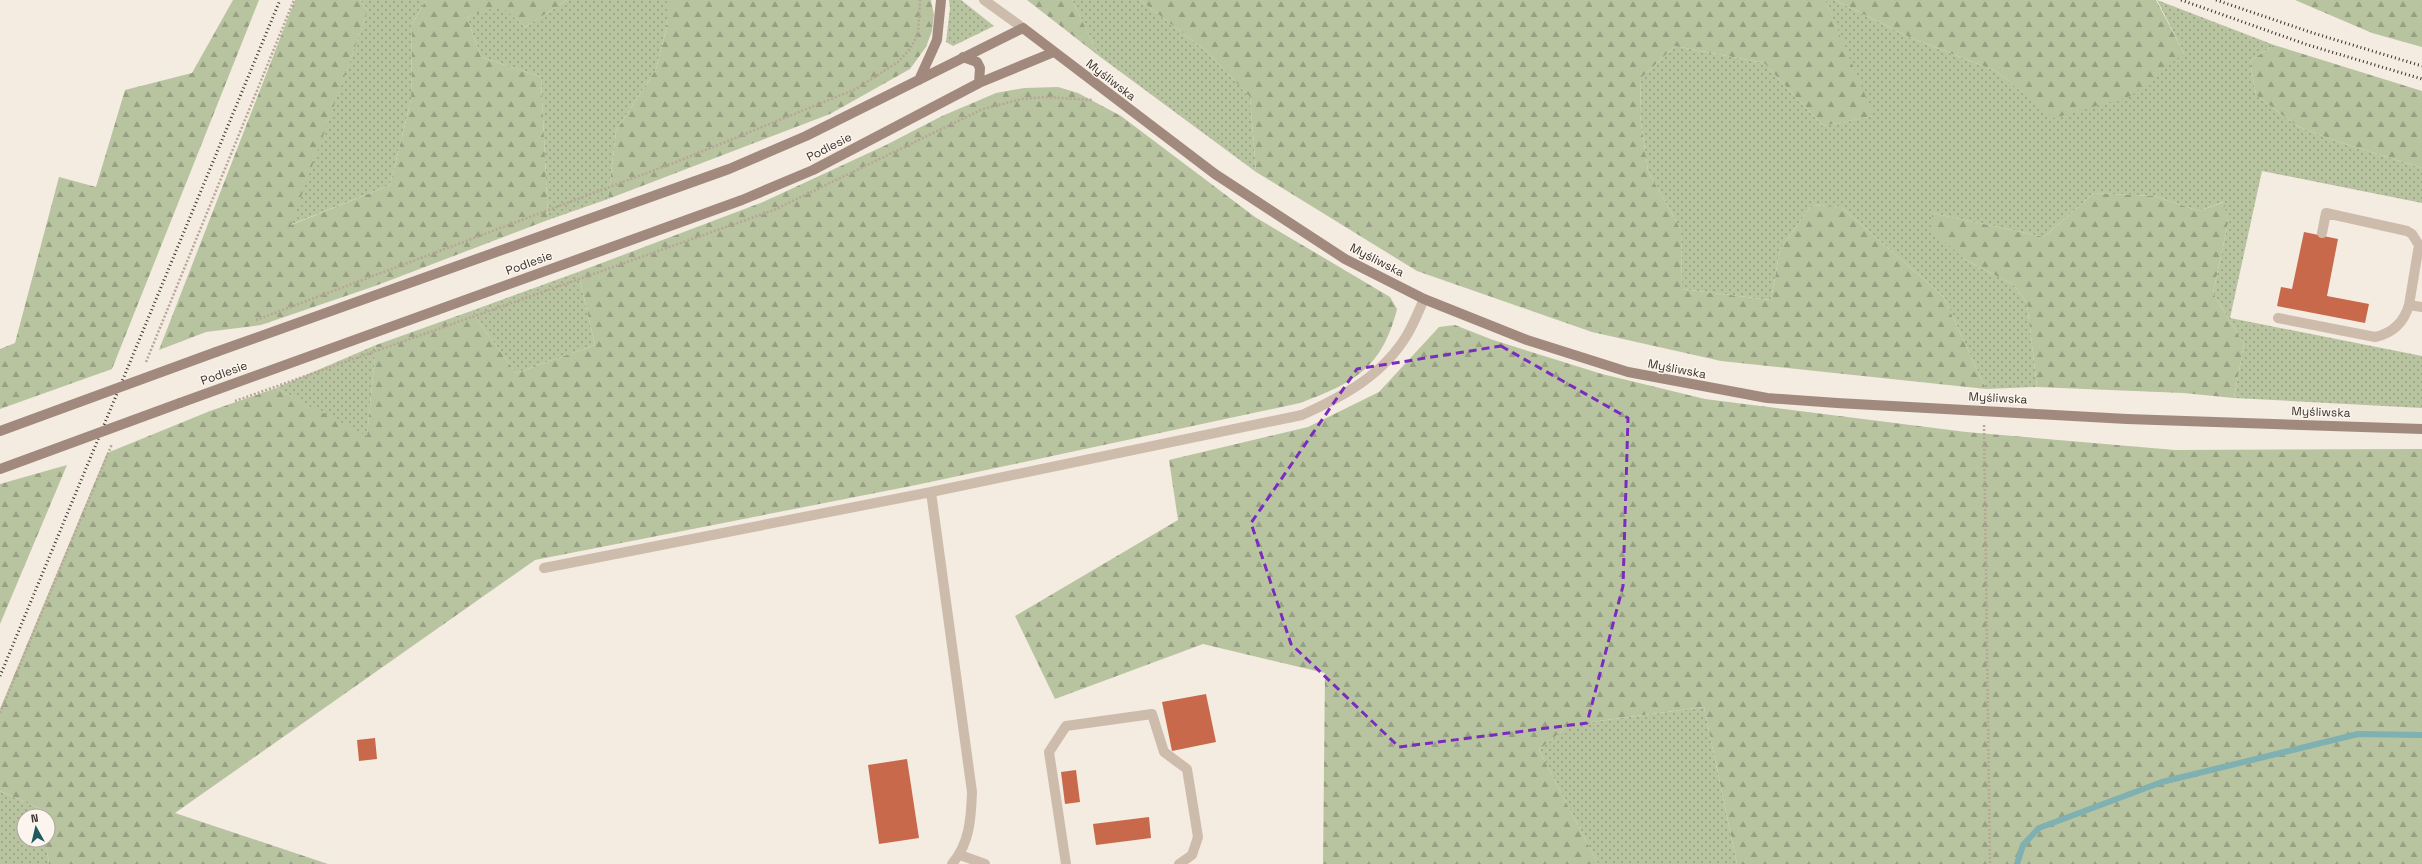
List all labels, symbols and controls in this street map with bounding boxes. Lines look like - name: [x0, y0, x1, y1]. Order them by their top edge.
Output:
- street label: Myśliwska: [1083, 56, 1139, 105]
- street label: Podlesie: [804, 129, 854, 165]
- street label: Myśliwska: [1347, 239, 1407, 281]
- street label: Podlesie: [503, 247, 555, 279]
- street label: Myśliwska: [1647, 356, 1708, 383]
- street label: Podlesie: [198, 357, 250, 389]
- street label: Myśliwska: [1968, 388, 2028, 408]
- street label: Myśliwska: [2291, 403, 2351, 421]
- north arrow: [16, 808, 56, 848]
- text: N: [30, 811, 39, 826]

